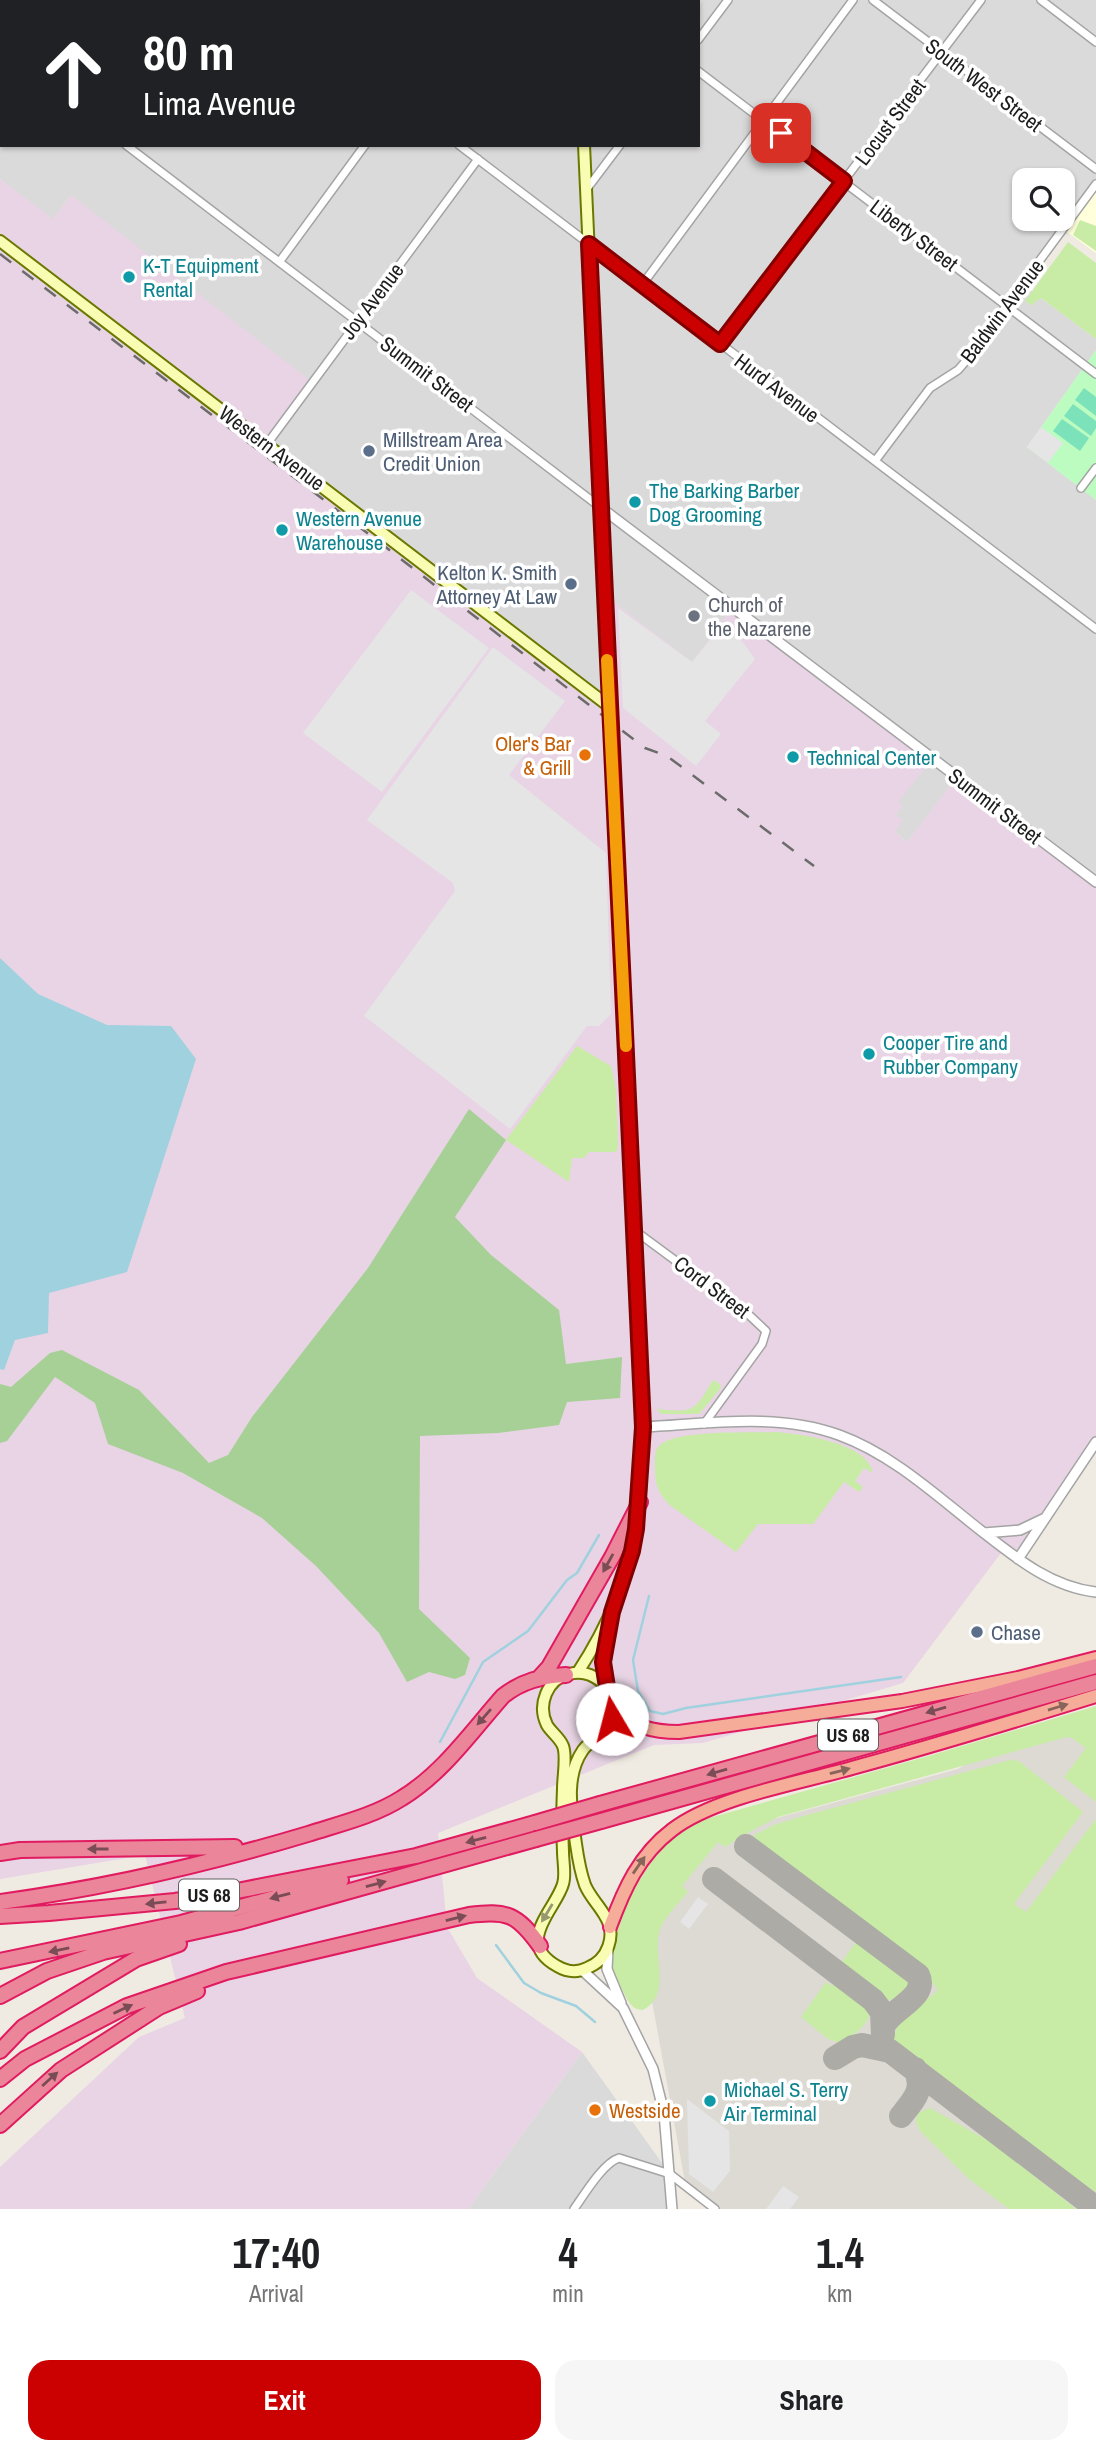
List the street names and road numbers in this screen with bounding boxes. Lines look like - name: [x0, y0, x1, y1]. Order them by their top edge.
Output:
- street label: South West Street: [920, 31, 1049, 139]
- street label: Locust Street: [848, 73, 932, 171]
- street label: Liberty Street: [864, 192, 964, 278]
- street label: Baldwin Avenue: [953, 253, 1051, 369]
- street label: Joy Avenue: [334, 257, 410, 345]
- street label: Summit Street: [374, 329, 480, 419]
- street label: Hurd Avenue: [729, 347, 825, 429]
- street label: Western Avenue: [213, 399, 331, 497]
- street label: Summit Street: [942, 761, 1048, 851]
- street label: Cord Street: [668, 1249, 756, 1325]
- road number: US 68: [818, 1720, 878, 1750]
- road number: US 68: [179, 1880, 239, 1910]

